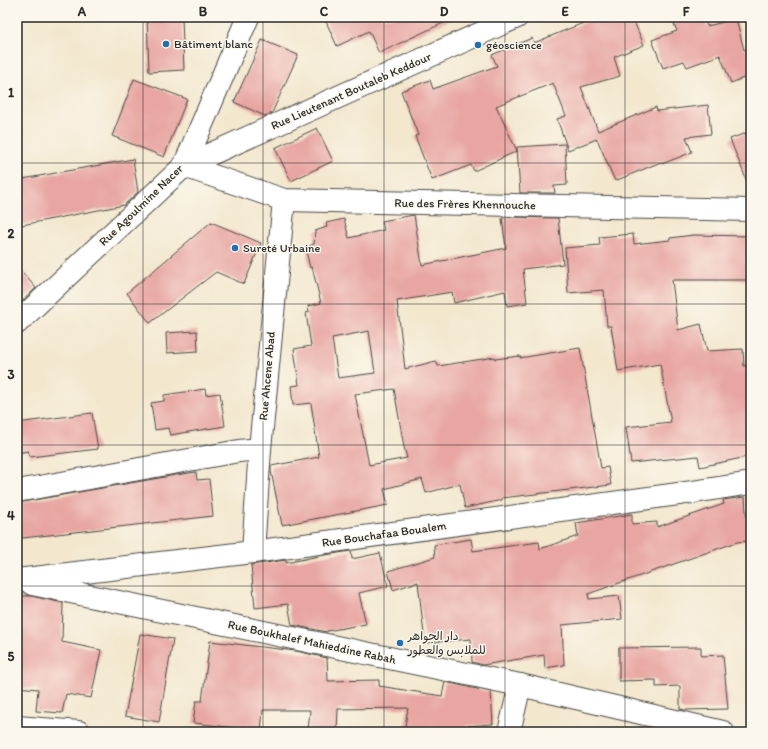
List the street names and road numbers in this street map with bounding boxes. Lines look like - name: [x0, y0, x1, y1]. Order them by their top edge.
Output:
- street label: Rue Lieutenant Boutaleb Keddour: [269, 49, 433, 133]
- street label: Rue Agoulmine Nacer: [96, 161, 186, 249]
- street label: Rue des Frères Khennouche: [394, 196, 536, 212]
- street label: Rue Ahcene Abad: [256, 330, 278, 421]
- street label: Rue Bouchafaa Boualem: [321, 518, 447, 550]
- street label: Rue Boukhalef Mahieddine Rabah: [227, 617, 398, 667]

